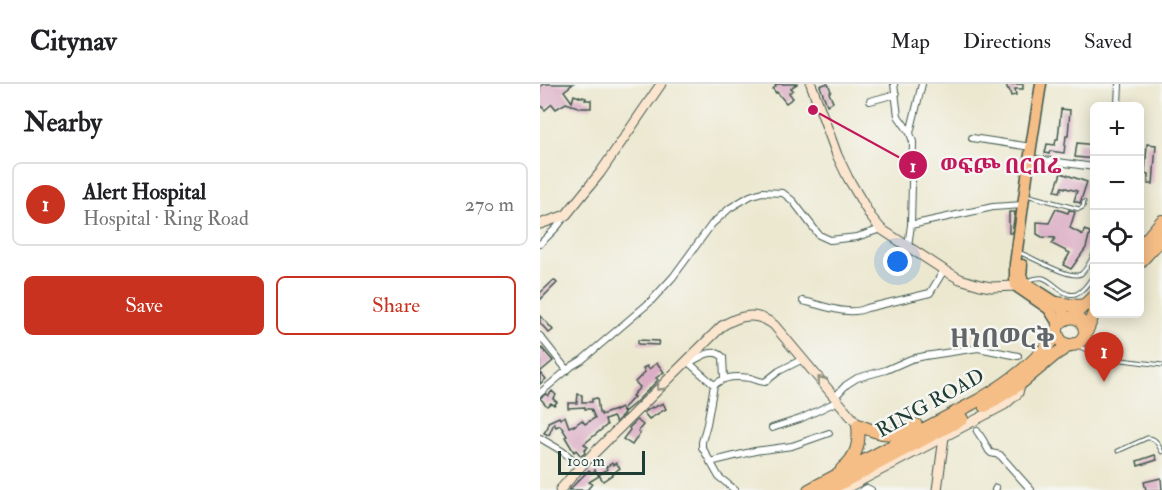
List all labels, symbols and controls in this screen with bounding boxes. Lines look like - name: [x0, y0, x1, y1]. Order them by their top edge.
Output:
- text: Citynav: [30, 24, 117, 59]
- text: Map: [890, 28, 930, 55]
- text: Directions: [963, 28, 1051, 55]
- text: Saved: [1084, 28, 1132, 55]
- map controls: [1090, 102, 1144, 318]
- button: +: [1090, 102, 1144, 156]
- text: Nearby: [24, 107, 102, 139]
- callout: ወፍጮ በርበሬ: [898, 146, 1073, 185]
- text: ወፍጮ በርበሬ: [940, 153, 1062, 180]
- text: 1: [910, 155, 916, 178]
- button: −: [1090, 156, 1144, 210]
- text: Alert Hospital: [83, 178, 206, 206]
- text: 1: [42, 192, 49, 217]
- text: 270 m: [465, 192, 514, 217]
- text: Hospital · Ring Road: [83, 206, 249, 231]
- button: locate: [1090, 210, 1144, 264]
- your location: [883, 247, 912, 276]
- button: layers: [1090, 264, 1144, 318]
- button: Save: [24, 276, 264, 335]
- button: Share: [276, 276, 516, 335]
- district label: ዘነበወርቅ: [950, 323, 1054, 355]
- pin: 1: [1084, 332, 1124, 382]
- street label: RING ROAD: [871, 363, 989, 443]
- one-way arrow: [817, 376, 828, 387]
- one-way arrow: [656, 380, 666, 391]
- scale bar: [558, 448, 645, 476]
- text: 100 m: [567, 451, 605, 471]

